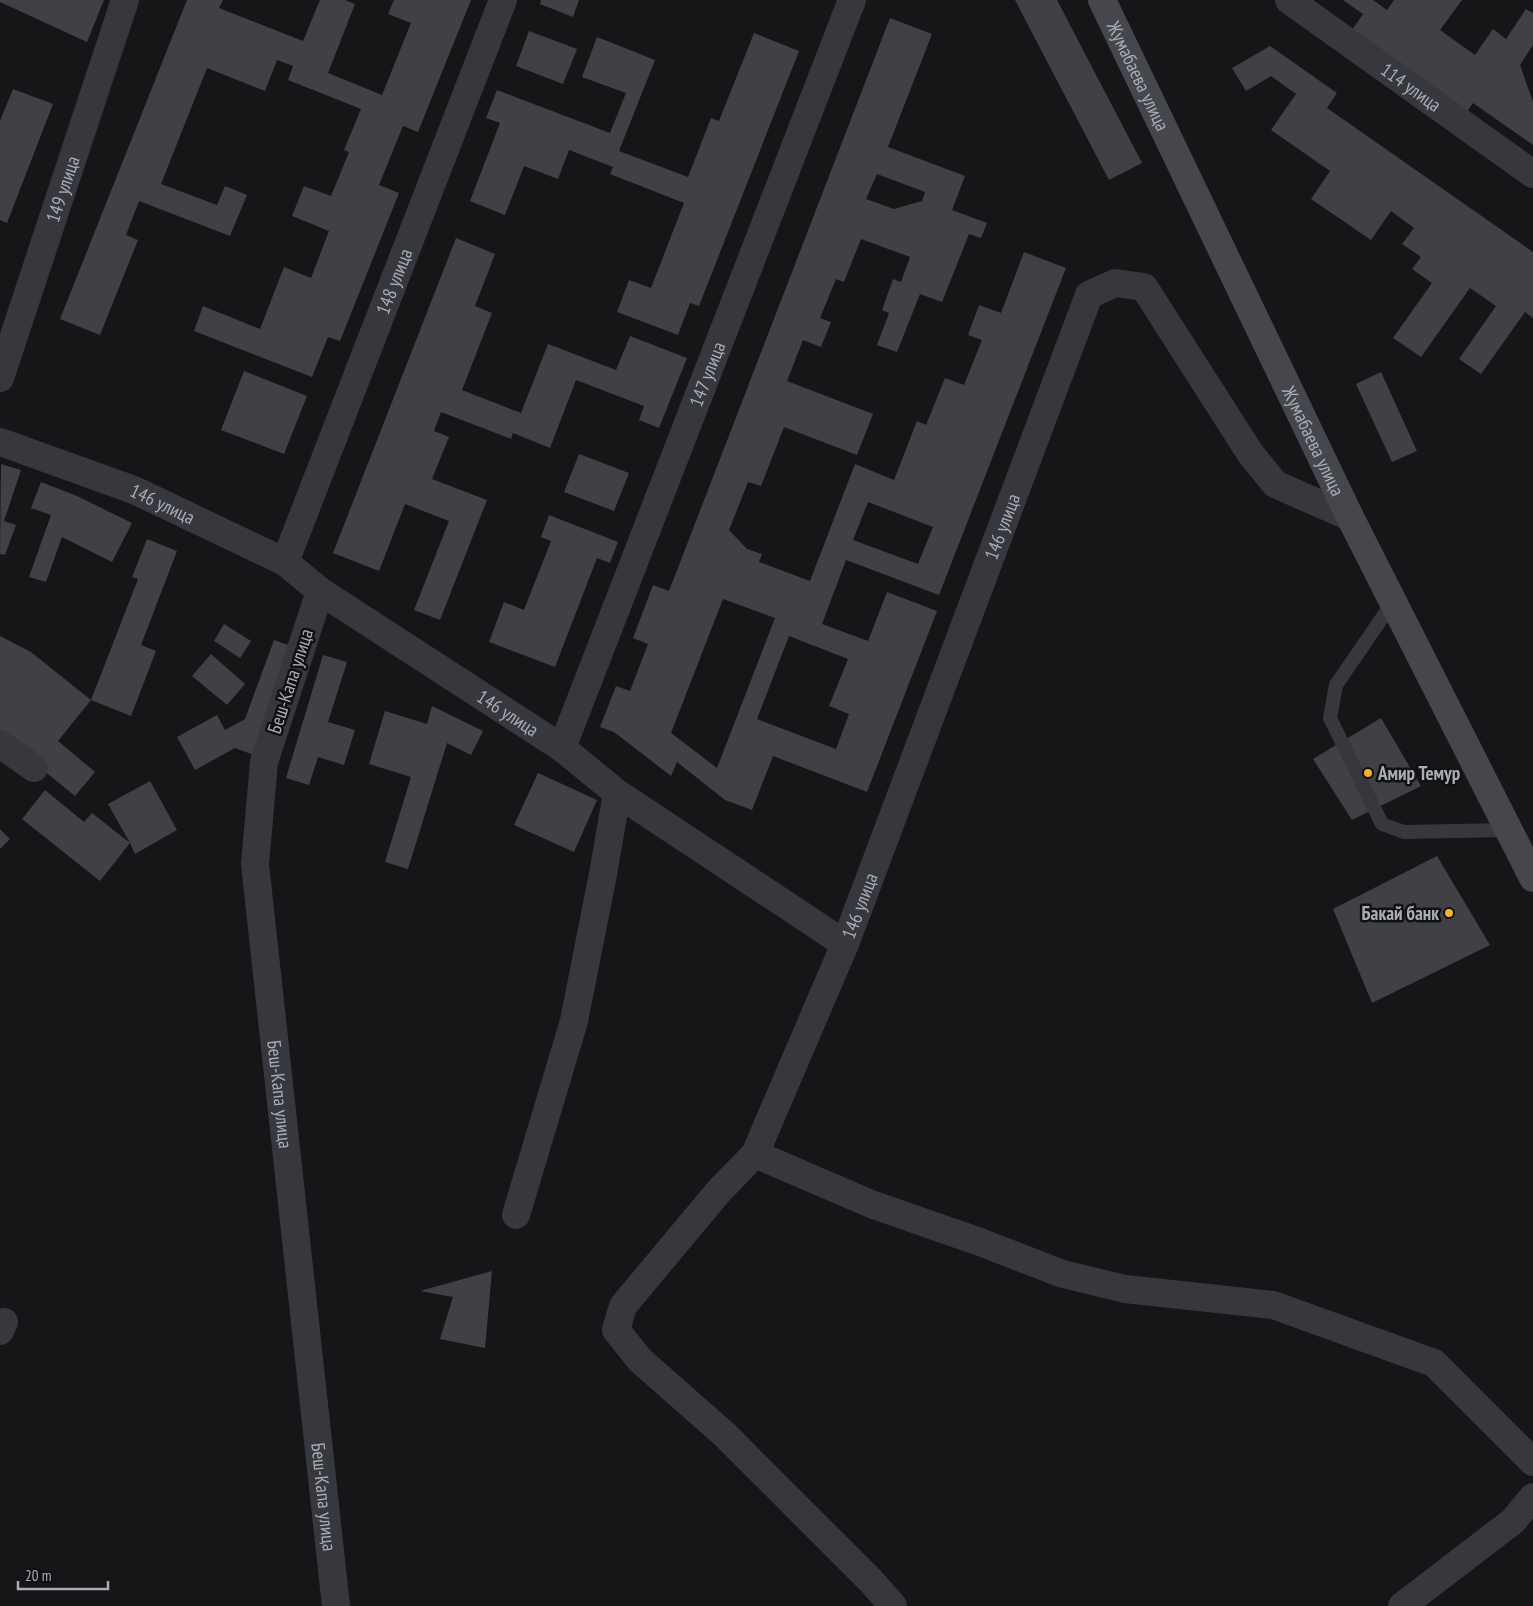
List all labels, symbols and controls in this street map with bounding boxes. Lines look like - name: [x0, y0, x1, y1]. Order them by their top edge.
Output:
- street label: Жумабаева улица: [1101, 16, 1175, 135]
- street label: 114 улица: [1376, 57, 1446, 117]
- street label: 149 улица: [40, 153, 85, 225]
- street label: 148 улица: [370, 245, 417, 318]
- street label: 147 улица: [684, 338, 730, 410]
- street label: Жумабаева улица: [1277, 381, 1350, 500]
- street label: 146 улица: [126, 478, 199, 529]
- street label: 146 улица: [979, 490, 1025, 563]
- street label: Беш-Капа улица: [262, 626, 318, 736]
- street label: 146 улица: [473, 684, 543, 742]
- place label: Амир Темур: [1377, 761, 1461, 785]
- marker: Амир Темур: [1362, 767, 1374, 779]
- street label: 146 улица: [836, 869, 883, 942]
- place label: Бакай банк: [1362, 901, 1439, 925]
- marker: Бакай банк: [1443, 907, 1455, 919]
- street label: Беш-Капа улица: [262, 1039, 298, 1150]
- street label: Беш-Капа улица: [306, 1441, 342, 1552]
- scale bar: [18, 1558, 108, 1590]
- text: 20 m: [25, 1566, 51, 1585]

